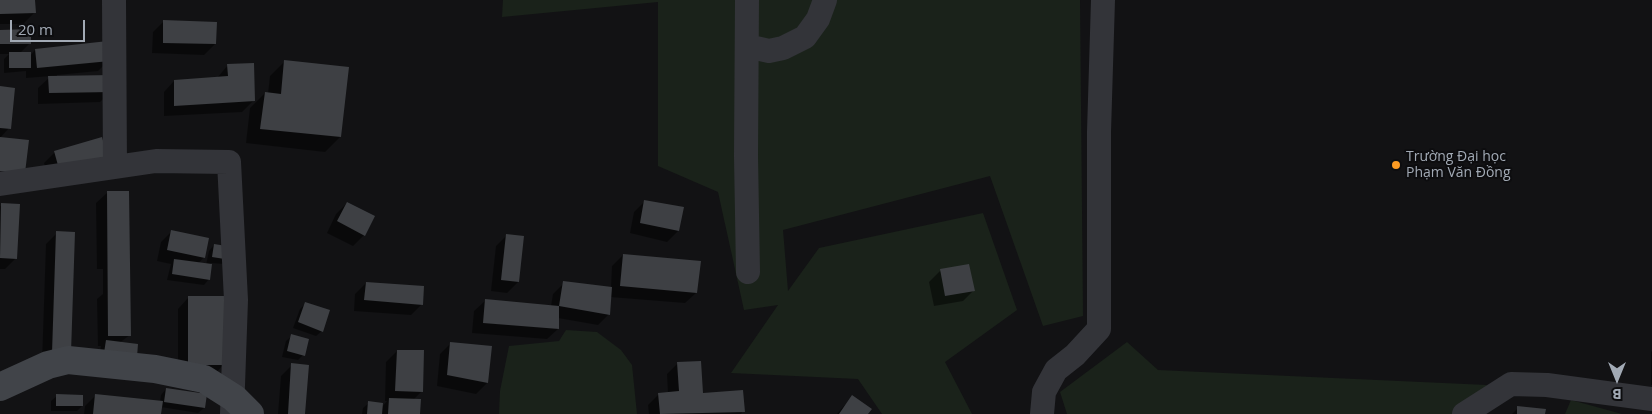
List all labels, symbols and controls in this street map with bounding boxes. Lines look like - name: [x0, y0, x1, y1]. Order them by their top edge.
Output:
- scale bar: [12, 10, 88, 42]
- text: 20 m: [18, 19, 53, 39]
- place label: Trường Đại học Phạm Văn Đồng: [1406, 149, 1511, 182]
- marker: Trường Đại học Phạm Văn Đồng: [1390, 159, 1402, 171]
- north arrow: [1592, 354, 1642, 404]
- text: B: [1612, 385, 1622, 404]

